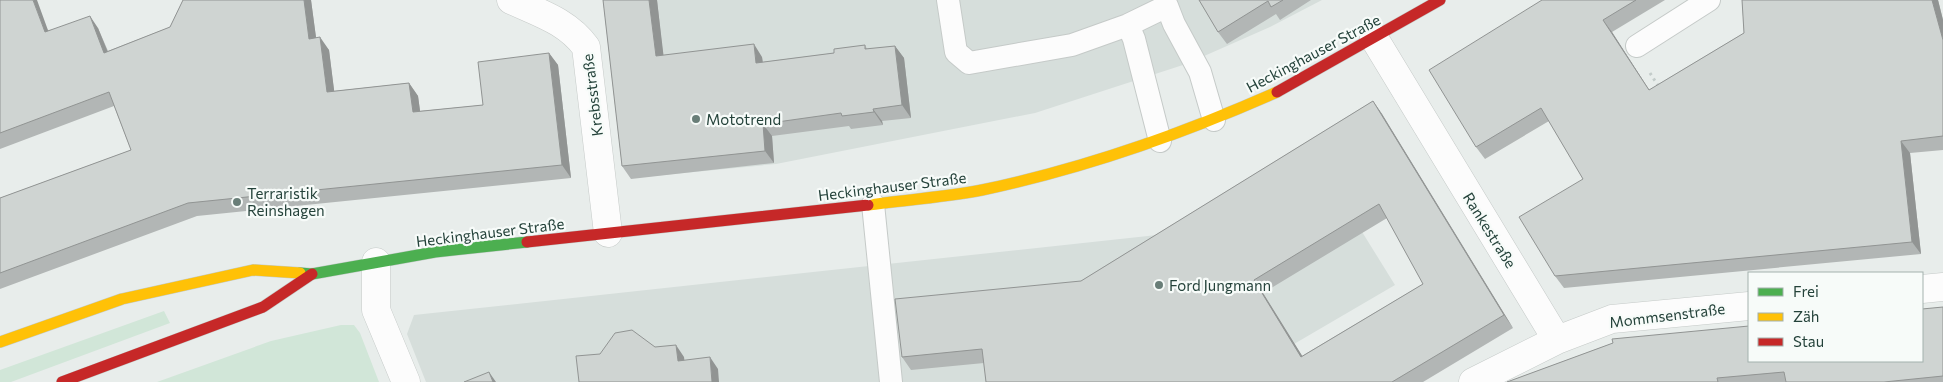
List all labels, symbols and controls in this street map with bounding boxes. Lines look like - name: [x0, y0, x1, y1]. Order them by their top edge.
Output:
- street label: Heckinghauser Straße: [1243, 10, 1383, 96]
- street label: Krebsstraße: [578, 53, 606, 137]
- place label: Mototrend: [706, 110, 781, 128]
- marker: Mototrend: [690, 113, 702, 125]
- street label: Heckinghauser Straße: [817, 168, 967, 204]
- place label: Terraristik Reinshagen: [247, 184, 325, 219]
- street label: Rankestraße: [1460, 189, 1520, 271]
- marker: Terraristik Reinshagen: [231, 196, 243, 208]
- street label: Heckinghauser Straße: [415, 214, 565, 250]
- legend: [1748, 272, 1923, 362]
- place label: Ford Jungmann: [1169, 276, 1271, 294]
- marker: Ford Jungmann: [1153, 279, 1165, 291]
- text: Frei: [1793, 282, 1819, 300]
- street label: Mommsenstraße: [1608, 299, 1726, 331]
- text: Zäh: [1793, 307, 1819, 325]
- text: Stau: [1793, 332, 1824, 350]

